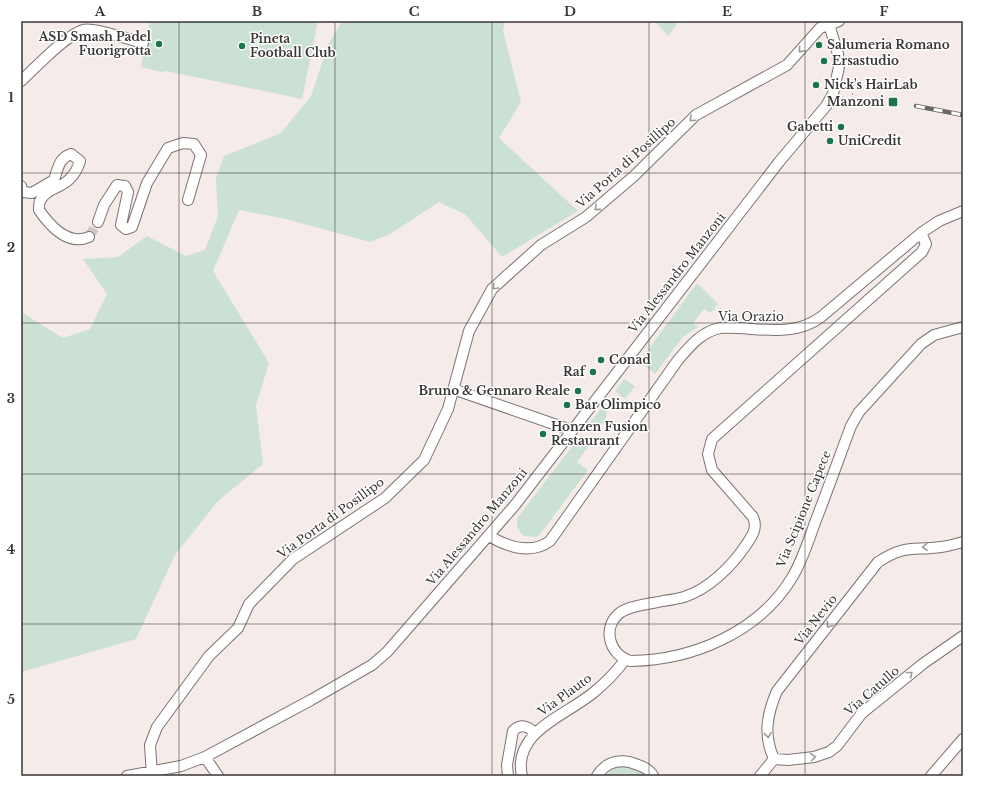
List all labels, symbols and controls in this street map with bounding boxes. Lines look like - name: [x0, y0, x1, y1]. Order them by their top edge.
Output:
- text: A: [94, 3, 106, 20]
- text: B: [252, 3, 262, 20]
- text: C: [409, 3, 420, 20]
- text: D: [564, 3, 576, 20]
- text: E: [722, 3, 732, 20]
- text: F: [880, 3, 889, 20]
- place label: ASD Smash Padel Fuorigrotta: [38, 29, 152, 58]
- place label: Pineta Football Club: [250, 31, 336, 60]
- place label: Salumeria Romano: [827, 37, 950, 52]
- marker: ASD Smash Padel Fuorigrotta: [154, 39, 164, 49]
- marker: Salumeria Romano: [814, 40, 824, 50]
- marker: Pineta Football Club: [237, 41, 247, 51]
- one-way arrow: [798, 45, 805, 52]
- place label: Ersastudio: [832, 53, 899, 68]
- marker: Ersastudio: [819, 56, 829, 66]
- place label: Nick's HairLab: [824, 77, 918, 92]
- marker: Nick's HairLab: [811, 80, 821, 90]
- text: 1: [8, 89, 14, 106]
- place label: Manzoni: [827, 94, 885, 109]
- marker: Manzoni: [887, 96, 899, 108]
- street label: Via Porta di Posillipo: [572, 114, 678, 212]
- one-way arrow: [690, 114, 697, 121]
- place label: Gabetti: [787, 119, 834, 134]
- marker: Gabetti: [836, 122, 846, 132]
- place label: UniCredit: [838, 133, 902, 148]
- marker: UniCredit: [825, 136, 835, 146]
- one-way arrow: [595, 203, 602, 210]
- street label: Via Alessandro Manzoni: [624, 210, 728, 337]
- text: 2: [7, 239, 15, 256]
- one-way arrow: [492, 282, 500, 290]
- street label: Via Orazio: [717, 309, 784, 324]
- place label: Conad: [609, 352, 651, 367]
- marker: Conad: [596, 355, 606, 365]
- place label: Raf: [563, 364, 587, 379]
- marker: Raf: [588, 367, 598, 377]
- place label: Bruno & Gennaro Reale: [418, 383, 570, 398]
- marker: Bruno & Gennaro Reale: [573, 386, 583, 396]
- text: 3: [7, 390, 15, 407]
- place label: Bar Olimpico: [575, 397, 661, 412]
- marker: Bar Olimpico: [562, 400, 572, 410]
- place label: Honzen Fusion Restaurant: [551, 419, 648, 448]
- marker: Honzen Fusion Restaurant: [538, 429, 548, 439]
- street label: Via Scipione Capece: [773, 448, 834, 570]
- street label: Via Alessandro Manzoni: [422, 465, 530, 589]
- street label: Via Porta di Posillipo: [274, 474, 387, 562]
- text: 4: [7, 541, 16, 558]
- one-way arrow: [922, 543, 928, 552]
- street label: Via Nevio: [791, 591, 840, 649]
- one-way arrow: [827, 621, 834, 628]
- street label: Via Catullo: [840, 663, 902, 719]
- street label: Via Plauto: [534, 670, 595, 720]
- one-way arrow: [906, 672, 913, 679]
- text: 5: [7, 691, 15, 708]
- one-way arrow: [763, 732, 772, 738]
- one-way arrow: [810, 753, 816, 762]

